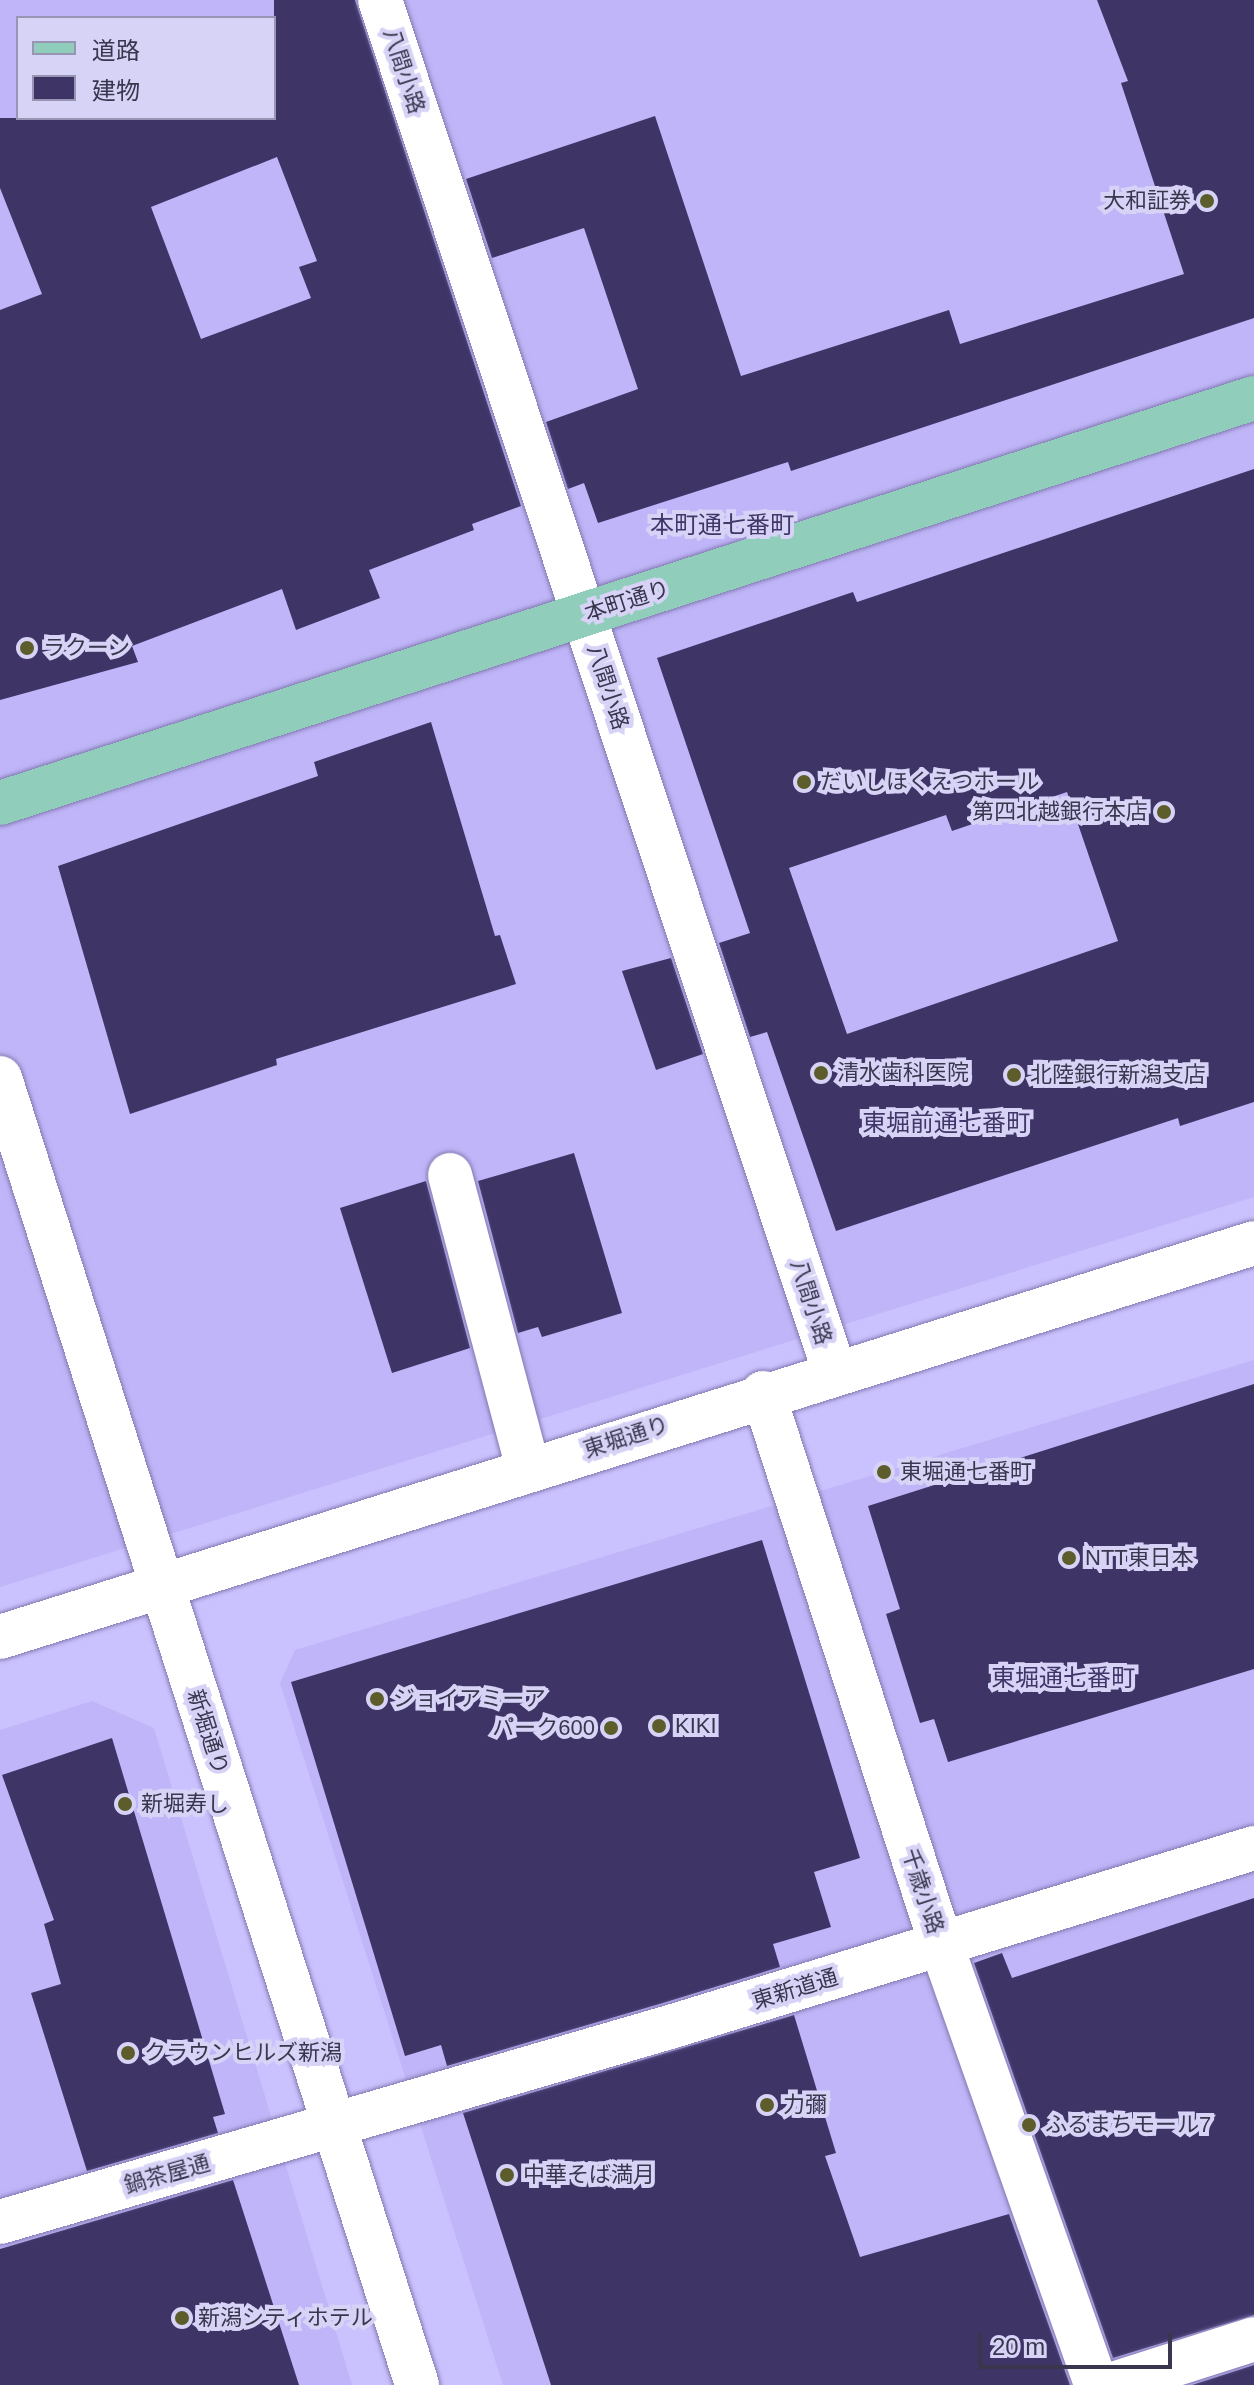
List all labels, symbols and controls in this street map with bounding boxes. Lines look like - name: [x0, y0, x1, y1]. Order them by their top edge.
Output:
- legend: [16, 16, 276, 120]
- street label: 八間小路: [378, 25, 430, 117]
- text: 道路: [92, 37, 140, 64]
- text: 建物: [92, 77, 140, 104]
- place label: 大和証券: [1103, 188, 1191, 214]
- marker: 大和証券: [1198, 192, 1216, 210]
- district label: 本町通七番町: [650, 511, 794, 539]
- street label: 本町通り: [581, 575, 673, 627]
- place label: ラクーン: [43, 635, 131, 661]
- marker: ラクーン: [18, 639, 36, 657]
- street label: 八間小路: [582, 641, 634, 733]
- place label: だいしほくえつホール: [820, 769, 1040, 795]
- marker: だいしほくえつホール: [795, 773, 813, 791]
- place label: 第四北越銀行本店: [972, 799, 1148, 825]
- marker: 第四北越銀行本店: [1155, 803, 1173, 821]
- place label: 清水歯科医院: [837, 1060, 969, 1086]
- place label: 北陸銀行新潟支店: [1030, 1062, 1206, 1088]
- marker: 清水歯科医院: [812, 1064, 830, 1082]
- marker: 北陸銀行新潟支店: [1005, 1066, 1023, 1084]
- district label: 東堀前通七番町: [862, 1109, 1030, 1137]
- street label: 八間小路: [785, 1256, 837, 1348]
- street label: 東堀通り: [580, 1411, 672, 1463]
- place label: 東堀通七番町: [900, 1459, 1032, 1485]
- marker: 東堀通七番町: [875, 1463, 893, 1481]
- place label: NTT東日本: [1085, 1545, 1194, 1571]
- marker: NTT東日本: [1060, 1549, 1078, 1567]
- district label: 東堀通七番町: [991, 1664, 1135, 1692]
- street label: 新堀通り: [182, 1686, 234, 1778]
- place label: ジョイアミーア: [393, 1686, 547, 1712]
- marker: ジョイアミーア: [368, 1690, 386, 1708]
- place label: KIKI: [675, 1713, 717, 1739]
- place label: パーク600: [492, 1715, 595, 1741]
- marker: KIKI: [650, 1717, 668, 1735]
- marker: パーク600: [602, 1719, 620, 1737]
- place label: 新堀寿し: [141, 1791, 229, 1817]
- marker: 新堀寿し: [116, 1795, 134, 1813]
- street label: 千歳小路: [897, 1845, 949, 1937]
- street label: 東新道通: [749, 1964, 841, 2014]
- place label: クラウンヒルズ新潟: [144, 2040, 342, 2066]
- marker: クラウンヒルズ新潟: [119, 2044, 137, 2062]
- place label: 力彌: [783, 2092, 827, 2118]
- marker: 力彌: [758, 2096, 776, 2114]
- place label: ふるまちモール7: [1045, 2112, 1211, 2138]
- marker: ふるまちモール7: [1020, 2116, 1038, 2134]
- street label: 鍋茶屋通: [121, 2149, 213, 2199]
- place label: 中華そば満月: [523, 2162, 655, 2188]
- marker: 中華そば満月: [498, 2166, 516, 2184]
- place label: 新潟シティホテル: [198, 2305, 374, 2331]
- marker: 新潟シティホテル: [173, 2309, 191, 2327]
- scale bar: [982, 2317, 1176, 2367]
- text: 20 m: [992, 2333, 1045, 2360]

